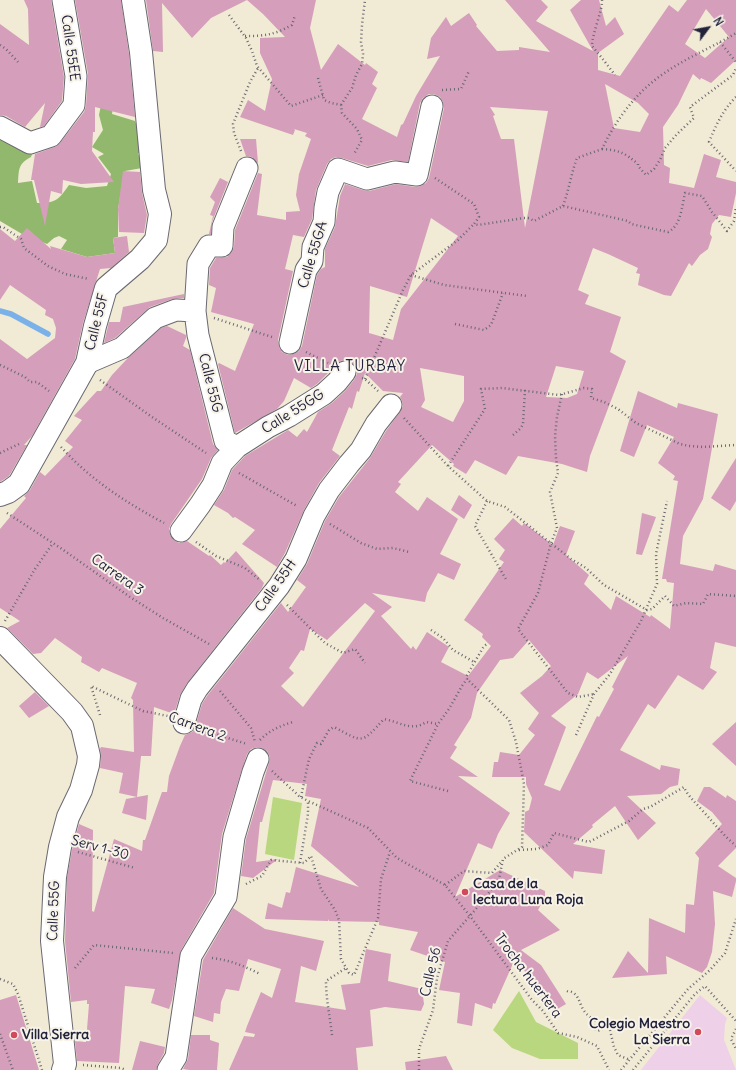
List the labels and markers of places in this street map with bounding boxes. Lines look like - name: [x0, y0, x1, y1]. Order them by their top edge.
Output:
- place label: Casa de la lectura Luna Roja: [473, 876, 583, 908]
- marker: Casa de la lectura Luna Roja: [460, 887, 470, 897]
- place label: Colegio Maestro La Sierra: [589, 1016, 690, 1048]
- place label: Villa Sierra: [22, 1027, 89, 1043]
- marker: Colegio Maestro La Sierra: [693, 1027, 703, 1037]
- marker: Villa Sierra: [9, 1030, 19, 1040]

